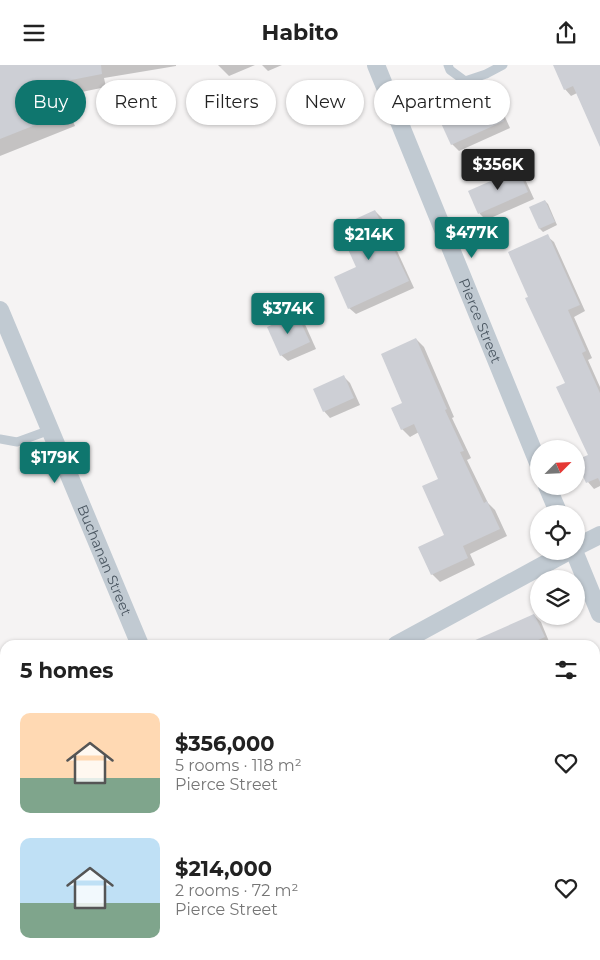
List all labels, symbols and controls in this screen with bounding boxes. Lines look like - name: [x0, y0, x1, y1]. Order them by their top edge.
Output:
- icon: menu: [20, 19, 48, 47]
- text: Habito: [262, 19, 338, 46]
- icon: share: [552, 19, 580, 47]
- chip: Buy: [15, 80, 86, 125]
- chip: Rent: [96, 80, 176, 125]
- chip: Filters: [186, 80, 276, 125]
- chip: New: [286, 80, 364, 125]
- chip: Apartment: [374, 80, 510, 125]
- pin: $356K: [463, 149, 533, 191]
- text: $356K: [472, 155, 524, 174]
- pin: $477K: [437, 217, 507, 259]
- pin: $214K: [334, 219, 404, 261]
- text: $477K: [446, 223, 498, 242]
- text: $214K: [345, 225, 393, 244]
- street label: Pierce Street: [455, 276, 506, 366]
- pin: $374K: [253, 293, 323, 335]
- text: $374K: [262, 299, 314, 318]
- north arrow: [530, 440, 585, 495]
- map controls: [530, 440, 585, 625]
- pin: $179K: [20, 441, 90, 484]
- text: $179K: [31, 448, 79, 467]
- street label: Buchanan Street: [73, 502, 136, 619]
- button: locate: [530, 505, 585, 560]
- button: layers: [530, 570, 585, 625]
- icon: filters: [552, 656, 580, 684]
- text: 5 homes: [20, 658, 113, 683]
- text: $356,000: [175, 731, 275, 756]
- icon: home: [60, 733, 120, 793]
- icon: heart: [552, 749, 580, 777]
- text: 5 rooms · 118 m²: [175, 756, 302, 775]
- text: Pierce Street: [175, 775, 278, 794]
- text: $214,000: [175, 856, 272, 881]
- icon: home: [60, 858, 120, 918]
- icon: heart: [552, 874, 580, 902]
- text: 2 rooms · 72 m²: [175, 881, 298, 900]
- text: Pierce Street: [175, 900, 278, 919]

